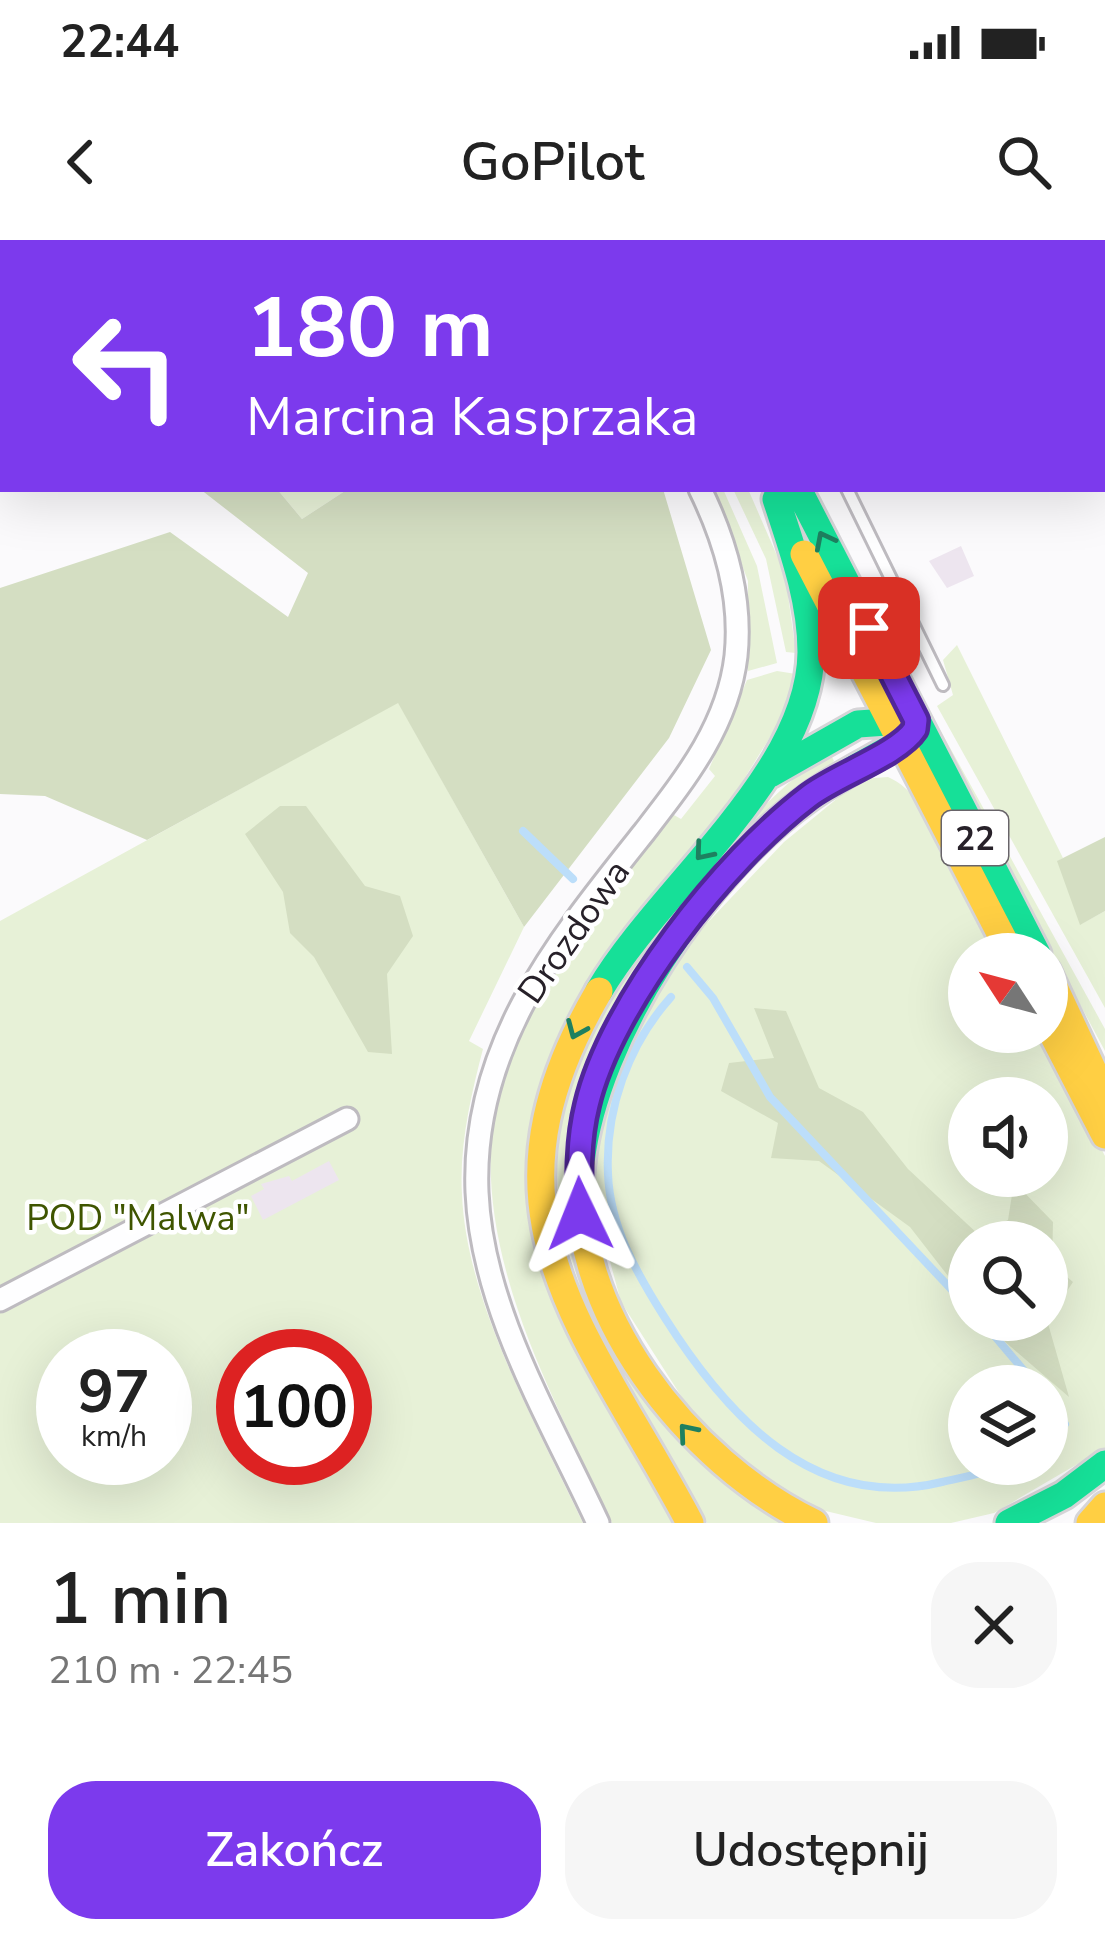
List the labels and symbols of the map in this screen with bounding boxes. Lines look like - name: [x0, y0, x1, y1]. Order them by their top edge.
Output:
- one-way arrow: [816, 531, 839, 553]
- pin: [818, 577, 920, 679]
- road number: 22: [942, 811, 1008, 865]
- one-way arrow: [696, 838, 718, 860]
- street label: Drozdowa: [507, 850, 642, 1014]
- north arrow: [948, 933, 1068, 1053]
- one-way arrow: [566, 1017, 590, 1039]
- position arrow: [517, 1151, 643, 1277]
- park label: POD "Malwa": [26, 1194, 250, 1243]
- speed limit sign: 100: [216, 1329, 372, 1485]
- one-way arrow: [679, 1424, 701, 1446]

